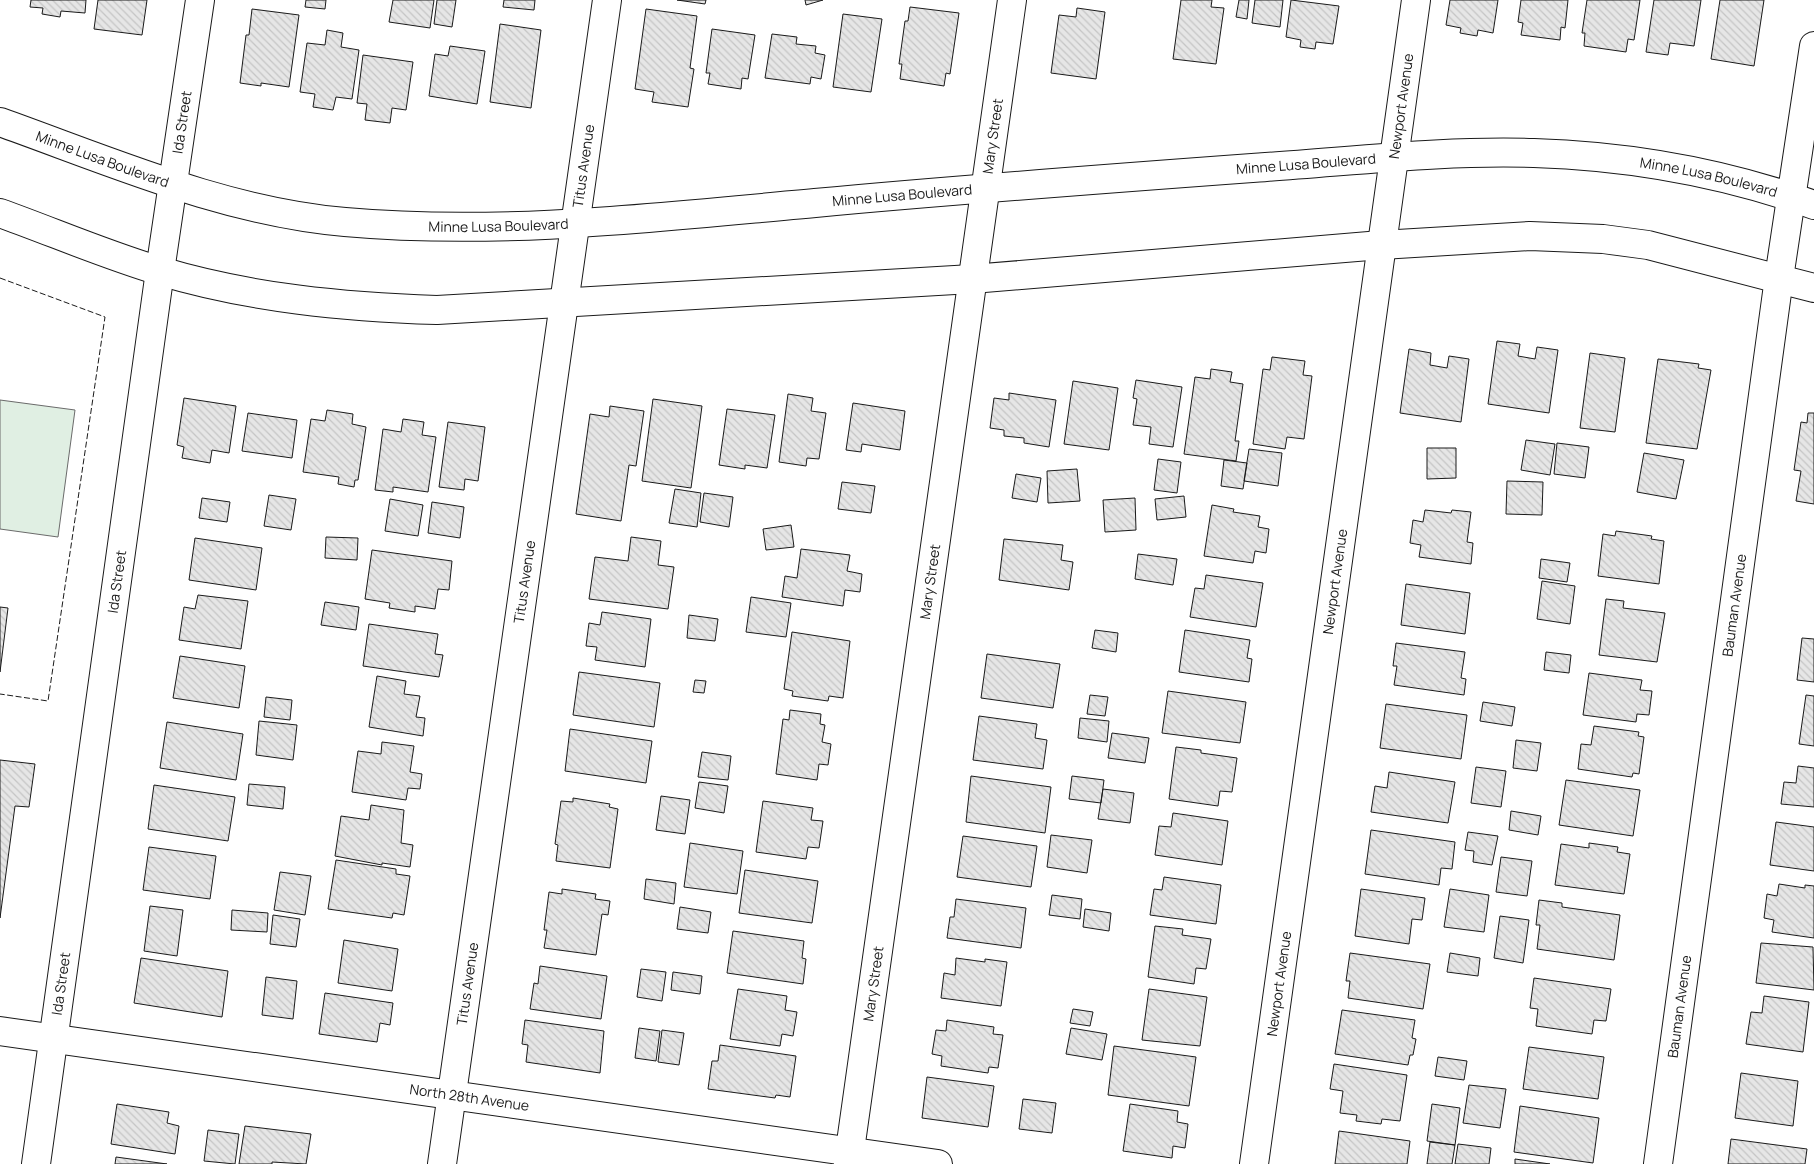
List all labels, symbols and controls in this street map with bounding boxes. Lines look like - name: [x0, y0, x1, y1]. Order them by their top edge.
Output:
- street label: Newport Avenue: [1384, 52, 1417, 160]
- street label: Ida Street: [167, 89, 196, 155]
- street label: Mary Street: [978, 97, 1007, 175]
- street label: Titus Avenue: [568, 123, 598, 209]
- street label: Minne Lusa Boulevard: [33, 126, 172, 191]
- street label: Minne Lusa Boulevard: [1235, 148, 1377, 178]
- street label: Minne Lusa Boulevard: [1639, 152, 1780, 201]
- street label: Minne Lusa Boulevard: [831, 179, 973, 210]
- street label: Minne Lusa Boulevard: [428, 214, 569, 236]
- street label: Newport Avenue: [1318, 528, 1351, 635]
- street label: Titus Avenue: [509, 539, 539, 625]
- street label: Mary Street: [915, 542, 944, 621]
- street label: Ida Street: [103, 548, 130, 614]
- street label: Bauman Avenue: [1717, 553, 1750, 658]
- street label: Newport Avenue: [1262, 930, 1295, 1038]
- street label: Titus Avenue: [452, 941, 482, 1027]
- street label: Mary Street: [858, 944, 888, 1023]
- street label: Ida Street: [47, 951, 74, 1016]
- street label: Bauman Avenue: [1663, 954, 1695, 1059]
- street label: North 28th Avenue: [408, 1079, 530, 1115]

